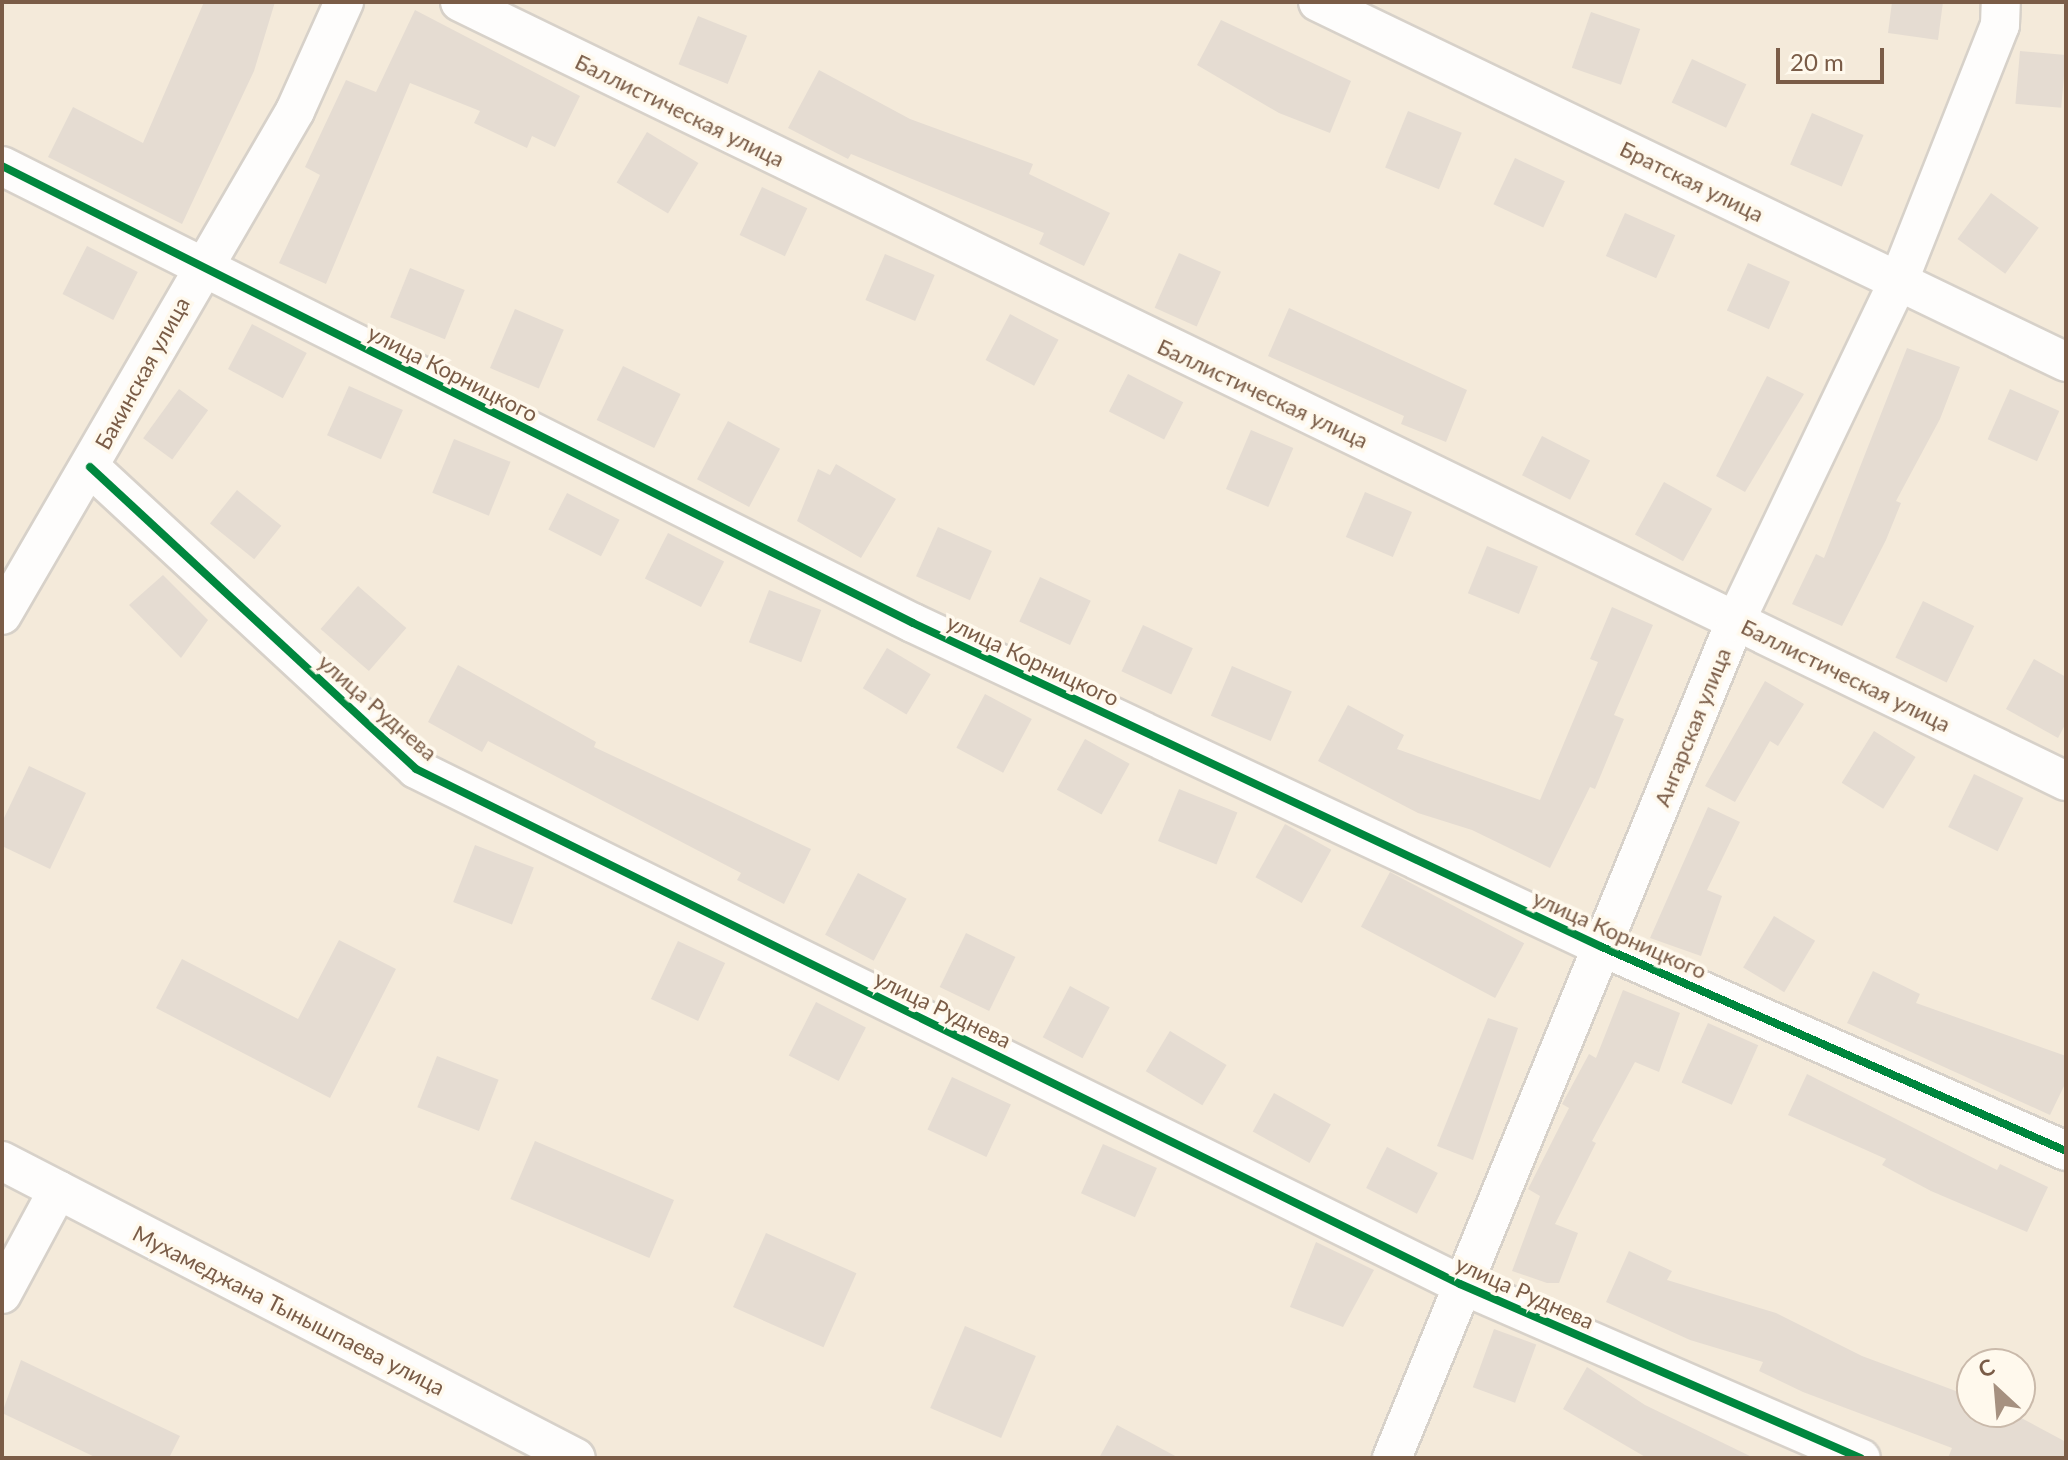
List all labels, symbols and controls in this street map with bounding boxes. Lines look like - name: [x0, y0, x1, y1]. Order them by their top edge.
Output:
- scale bar: [1780, 32, 1888, 82]
- text: 20 m: [1790, 47, 1844, 76]
- street label: Баллистическая улица: [571, 48, 789, 172]
- street label: Братская улица: [1616, 135, 1768, 227]
- street label: Бакинская улица: [89, 292, 195, 454]
- street label: улица Корницкого: [364, 319, 542, 427]
- street label: Баллистическая улица: [1153, 333, 1373, 453]
- street label: улица Корницкого: [943, 608, 1123, 712]
- street label: Баллистическая улица: [1737, 613, 1955, 737]
- street label: Ангарская улица: [1648, 644, 1736, 810]
- street label: улица Руднева: [313, 648, 443, 766]
- street label: улица Корницкого: [1529, 884, 1711, 984]
- street label: улица Руднева: [870, 965, 1016, 1053]
- street label: Мухамеджана Тынышпаева улица: [129, 1220, 449, 1400]
- street label: улица Руднева: [1452, 1250, 1598, 1334]
- north arrow: [1956, 1348, 2036, 1428]
- text: С: [1974, 1352, 1999, 1383]

